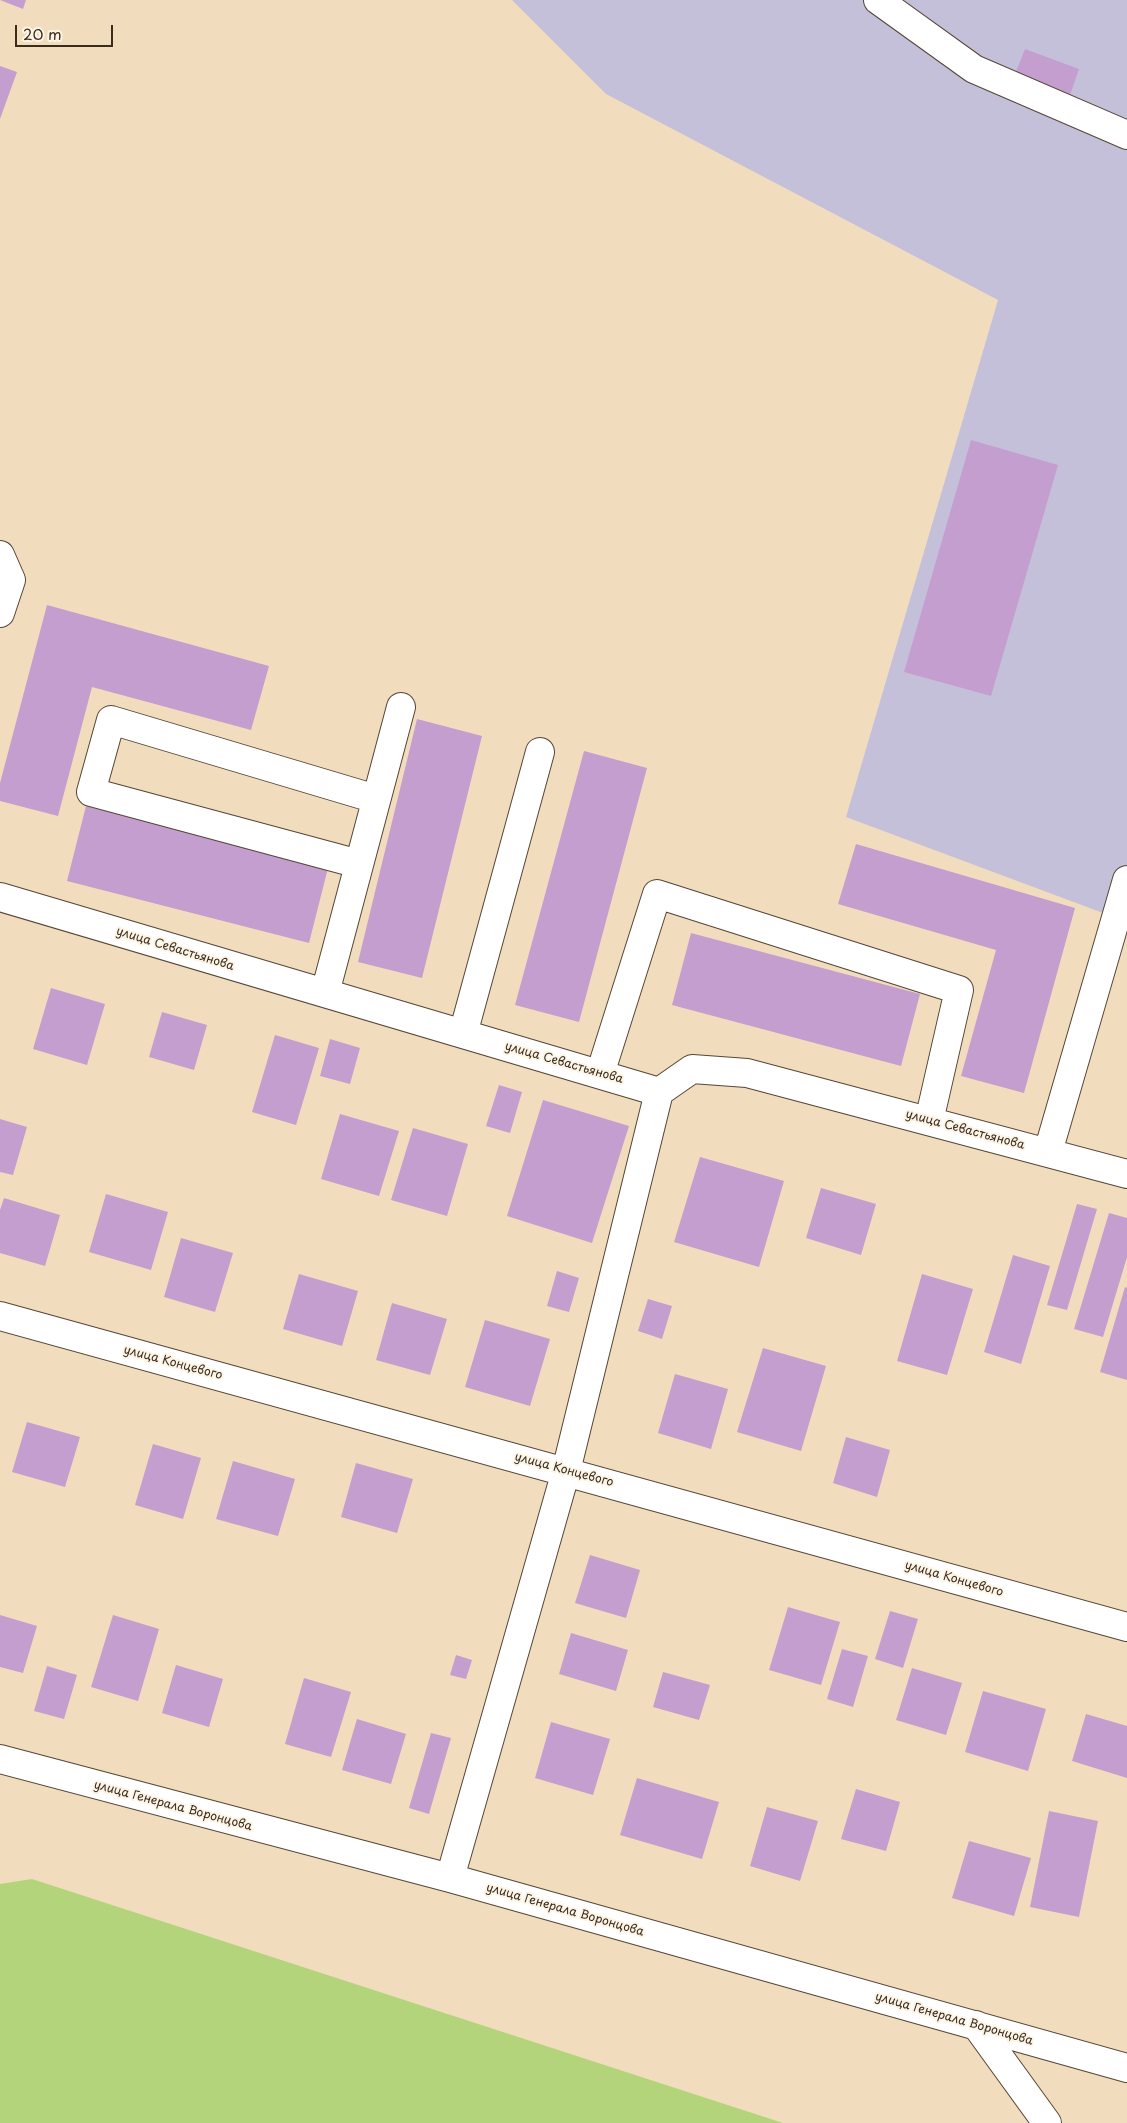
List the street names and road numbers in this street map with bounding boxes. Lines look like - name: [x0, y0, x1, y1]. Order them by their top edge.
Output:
- street label: улица Севастьянова: [114, 924, 236, 974]
- street label: улица Севастьянова: [503, 1039, 625, 1087]
- street label: улица Севастьянова: [904, 1107, 1026, 1153]
- street label: улица Концевого: [122, 1343, 224, 1383]
- street label: улица Концевого: [513, 1450, 615, 1490]
- street label: улица Концевого: [903, 1558, 1005, 1600]
- street label: улица Генерала Воронцова: [92, 1778, 254, 1834]
- street label: улица Генерала Воронцова: [484, 1881, 646, 1939]
- street label: улица Генерала Воронцова: [873, 1990, 1035, 2048]

